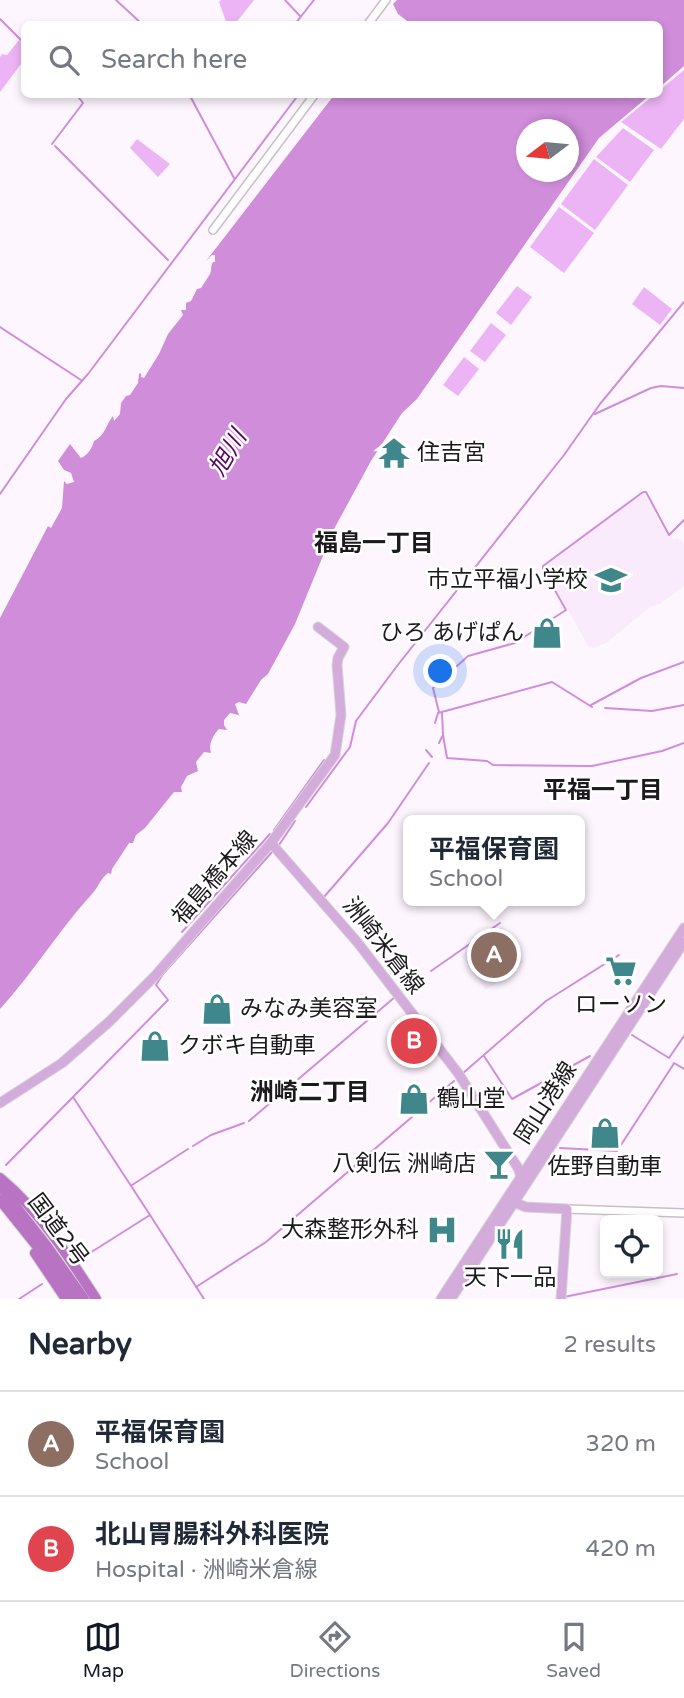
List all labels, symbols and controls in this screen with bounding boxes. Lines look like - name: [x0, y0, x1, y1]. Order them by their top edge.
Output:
- search box: [21, 21, 663, 98]
- icon: search: [45, 41, 83, 79]
- text: Search here: [101, 44, 247, 75]
- north arrow: [516, 119, 579, 182]
- water label: 旭川: [203, 422, 254, 481]
- temple icon: 住吉宮: [377, 436, 411, 470]
- place label: 住吉宮: [417, 439, 486, 467]
- district label: 福島一丁目: [314, 529, 434, 558]
- school or university icon: 市立平福小学校: [594, 563, 628, 597]
- place label: 市立平福小学校: [427, 566, 588, 594]
- shop icon: ひろ あげぱん: [530, 616, 564, 650]
- place label: ひろ あげぱん: [380, 619, 524, 647]
- your location: [423, 654, 457, 688]
- district label: 平福一丁目: [543, 776, 663, 805]
- popup: [403, 815, 585, 906]
- street label: 福島橋本線: [167, 825, 263, 931]
- text: 平福保育園: [429, 834, 559, 865]
- text: School: [429, 865, 503, 893]
- street label: 洲崎米倉線: [337, 892, 429, 1000]
- pin: A: [471, 929, 517, 981]
- supermarket icon: ローソン: [604, 954, 638, 988]
- place label: ローソン: [575, 991, 667, 1019]
- shop icon: みなみ美容室: [200, 992, 234, 1026]
- place label: みなみ美容室: [240, 995, 378, 1023]
- pin: B: [391, 1015, 437, 1067]
- shop icon: クボキ自動車: [138, 1029, 172, 1063]
- place label: クボキ自動車: [178, 1032, 316, 1060]
- street label: 岡山港線: [509, 1057, 583, 1149]
- district label: 洲崎二丁目: [250, 1078, 370, 1107]
- shop icon: 鶴山堂: [397, 1082, 431, 1116]
- place label: 鶴山堂: [437, 1085, 506, 1113]
- shop icon: 佐野自動車: [588, 1116, 622, 1150]
- bar icon: 八剣伝 洲崎店: [482, 1147, 516, 1181]
- place label: 八剣伝 洲崎店: [332, 1150, 476, 1178]
- place label: 佐野自動車: [548, 1153, 663, 1181]
- street label: 国道2号: [22, 1188, 94, 1272]
- hospital icon: 大森整形外科: [425, 1213, 459, 1247]
- map controls: [600, 1215, 663, 1278]
- button: locate: [600, 1215, 663, 1278]
- place label: 大森整形外科: [281, 1216, 419, 1244]
- restaurant icon: 天下一品: [493, 1227, 527, 1261]
- place label: 天下一品: [464, 1264, 556, 1292]
- text: Nearby: [28, 1326, 132, 1363]
- text: 2 results: [563, 1331, 656, 1359]
- text: 平福保育園: [95, 1417, 225, 1448]
- text: A: [42, 1430, 60, 1458]
- text: 320 m: [586, 1430, 656, 1458]
- text: School: [95, 1448, 169, 1476]
- text: 北山胃腸科外科医院: [95, 1519, 329, 1550]
- text: B: [43, 1535, 59, 1563]
- text: 420 m: [586, 1535, 656, 1563]
- text: Hospital · 洲崎米倉線: [95, 1556, 318, 1584]
- tab: Map: [83, 1618, 124, 1682]
- tab: Directions: [290, 1618, 381, 1682]
- tab: Saved: [546, 1618, 601, 1682]

